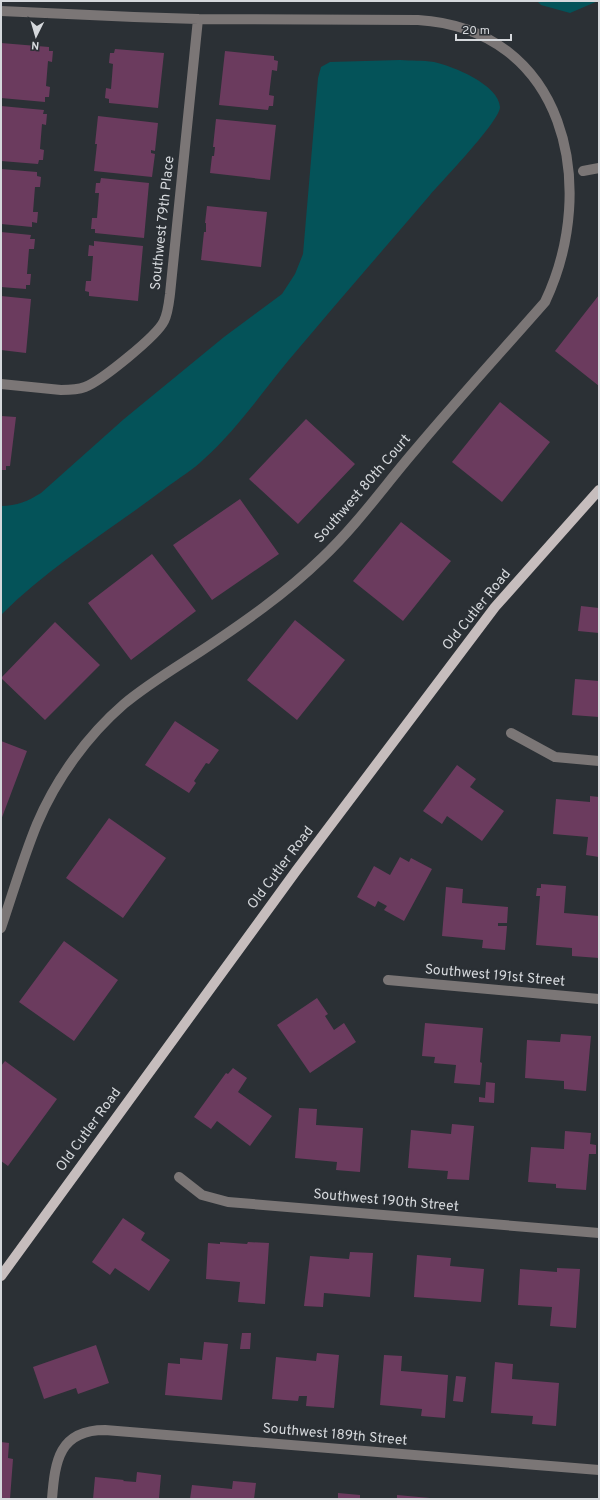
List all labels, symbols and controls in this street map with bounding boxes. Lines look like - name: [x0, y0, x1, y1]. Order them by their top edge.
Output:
- north arrow: [16, 16, 56, 56]
- scale bar: [456, 16, 511, 42]
- text: 20 m: [462, 23, 490, 39]
- text: N: [31, 38, 40, 52]
- street label: Southwest 79th Place: [147, 155, 179, 291]
- street label: Southwest 80th Court: [311, 431, 415, 547]
- street label: Old Cutler Road: [439, 566, 515, 654]
- street label: Old Cutler Road: [244, 823, 318, 913]
- street label: Southwest 191st Street: [424, 961, 566, 991]
- street label: Old Cutler Road: [53, 1085, 125, 1175]
- street label: Southwest 190th Street: [313, 1186, 459, 1216]
- street label: Southwest 189th Street: [262, 1420, 408, 1450]

